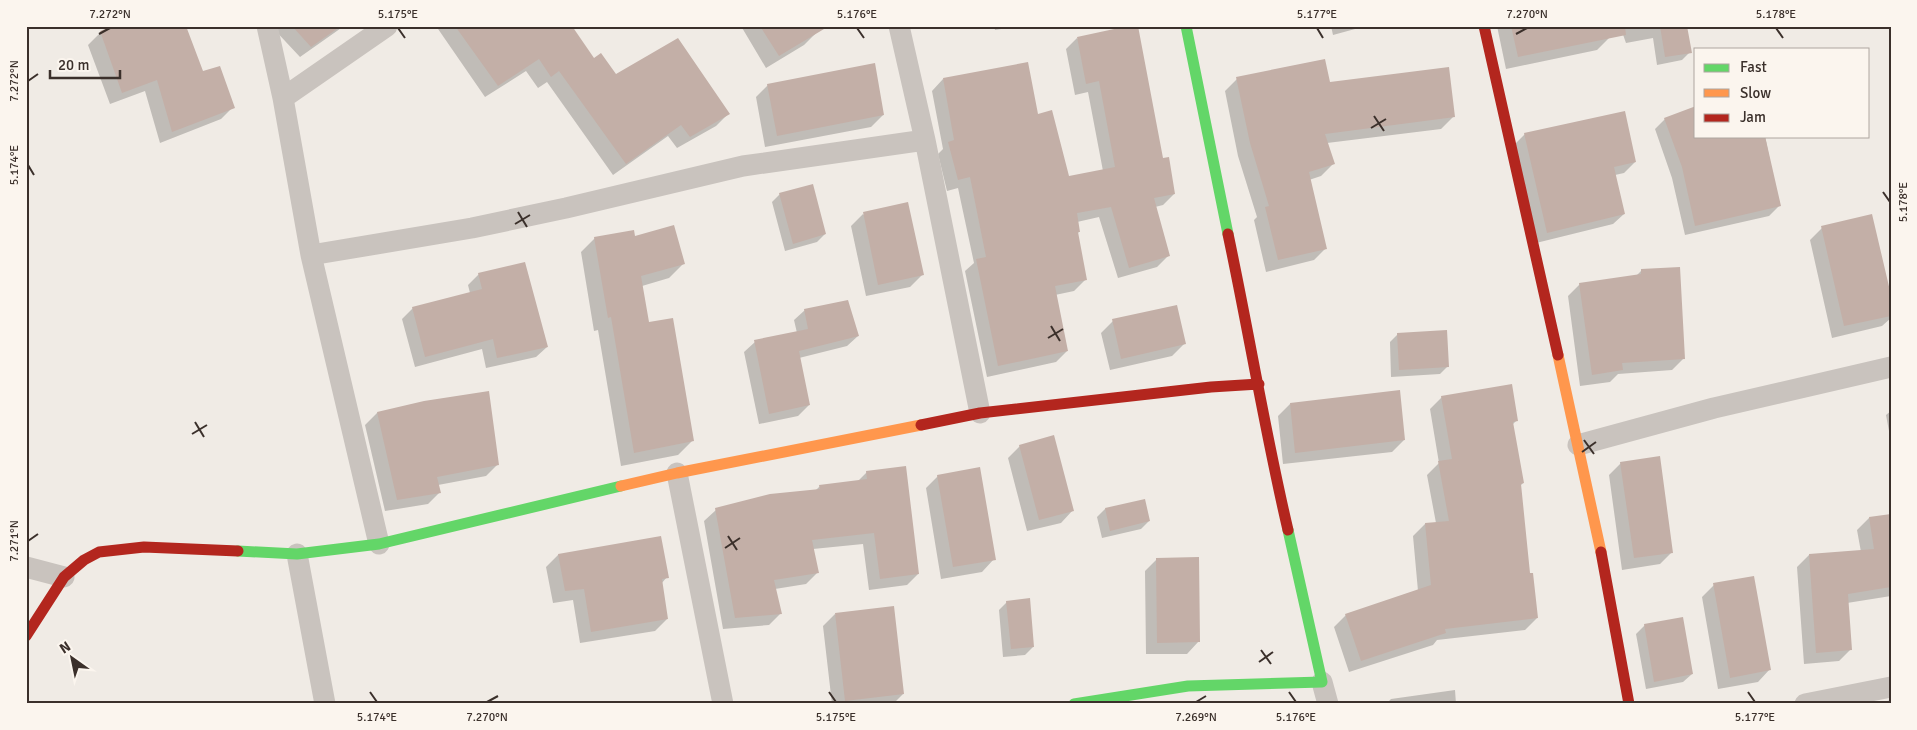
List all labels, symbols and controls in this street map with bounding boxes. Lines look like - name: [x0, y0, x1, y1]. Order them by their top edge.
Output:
- text: 7.272°N: [89, 7, 131, 22]
- text: 5.175°E: [378, 7, 418, 22]
- text: 5.176°E: [837, 7, 877, 22]
- text: 5.177°E: [1297, 7, 1337, 22]
- text: 7.270°N: [1506, 7, 1548, 22]
- text: 5.178°E: [1756, 7, 1796, 22]
- scale bar: [50, 48, 120, 80]
- legend: [1694, 48, 1870, 138]
- text: 20 m: [58, 56, 89, 74]
- text: Fast: [1740, 58, 1767, 76]
- text: 7.272°N: [7, 60, 22, 102]
- text: Slow: [1740, 84, 1771, 102]
- text: Jam: [1740, 108, 1766, 126]
- text: 5.174°E: [7, 145, 22, 185]
- text: 5.178°E: [1896, 182, 1911, 222]
- text: 7.271°N: [7, 520, 22, 562]
- north arrow: [48, 632, 98, 682]
- text: N: [56, 638, 74, 657]
- text: 5.174°E: [357, 710, 397, 725]
- text: 7.270°N: [466, 710, 508, 725]
- text: 5.175°E: [816, 710, 856, 725]
- text: 7.269°N: [1175, 710, 1217, 725]
- text: 5.176°E: [1276, 710, 1316, 725]
- text: 5.177°E: [1735, 710, 1775, 725]

